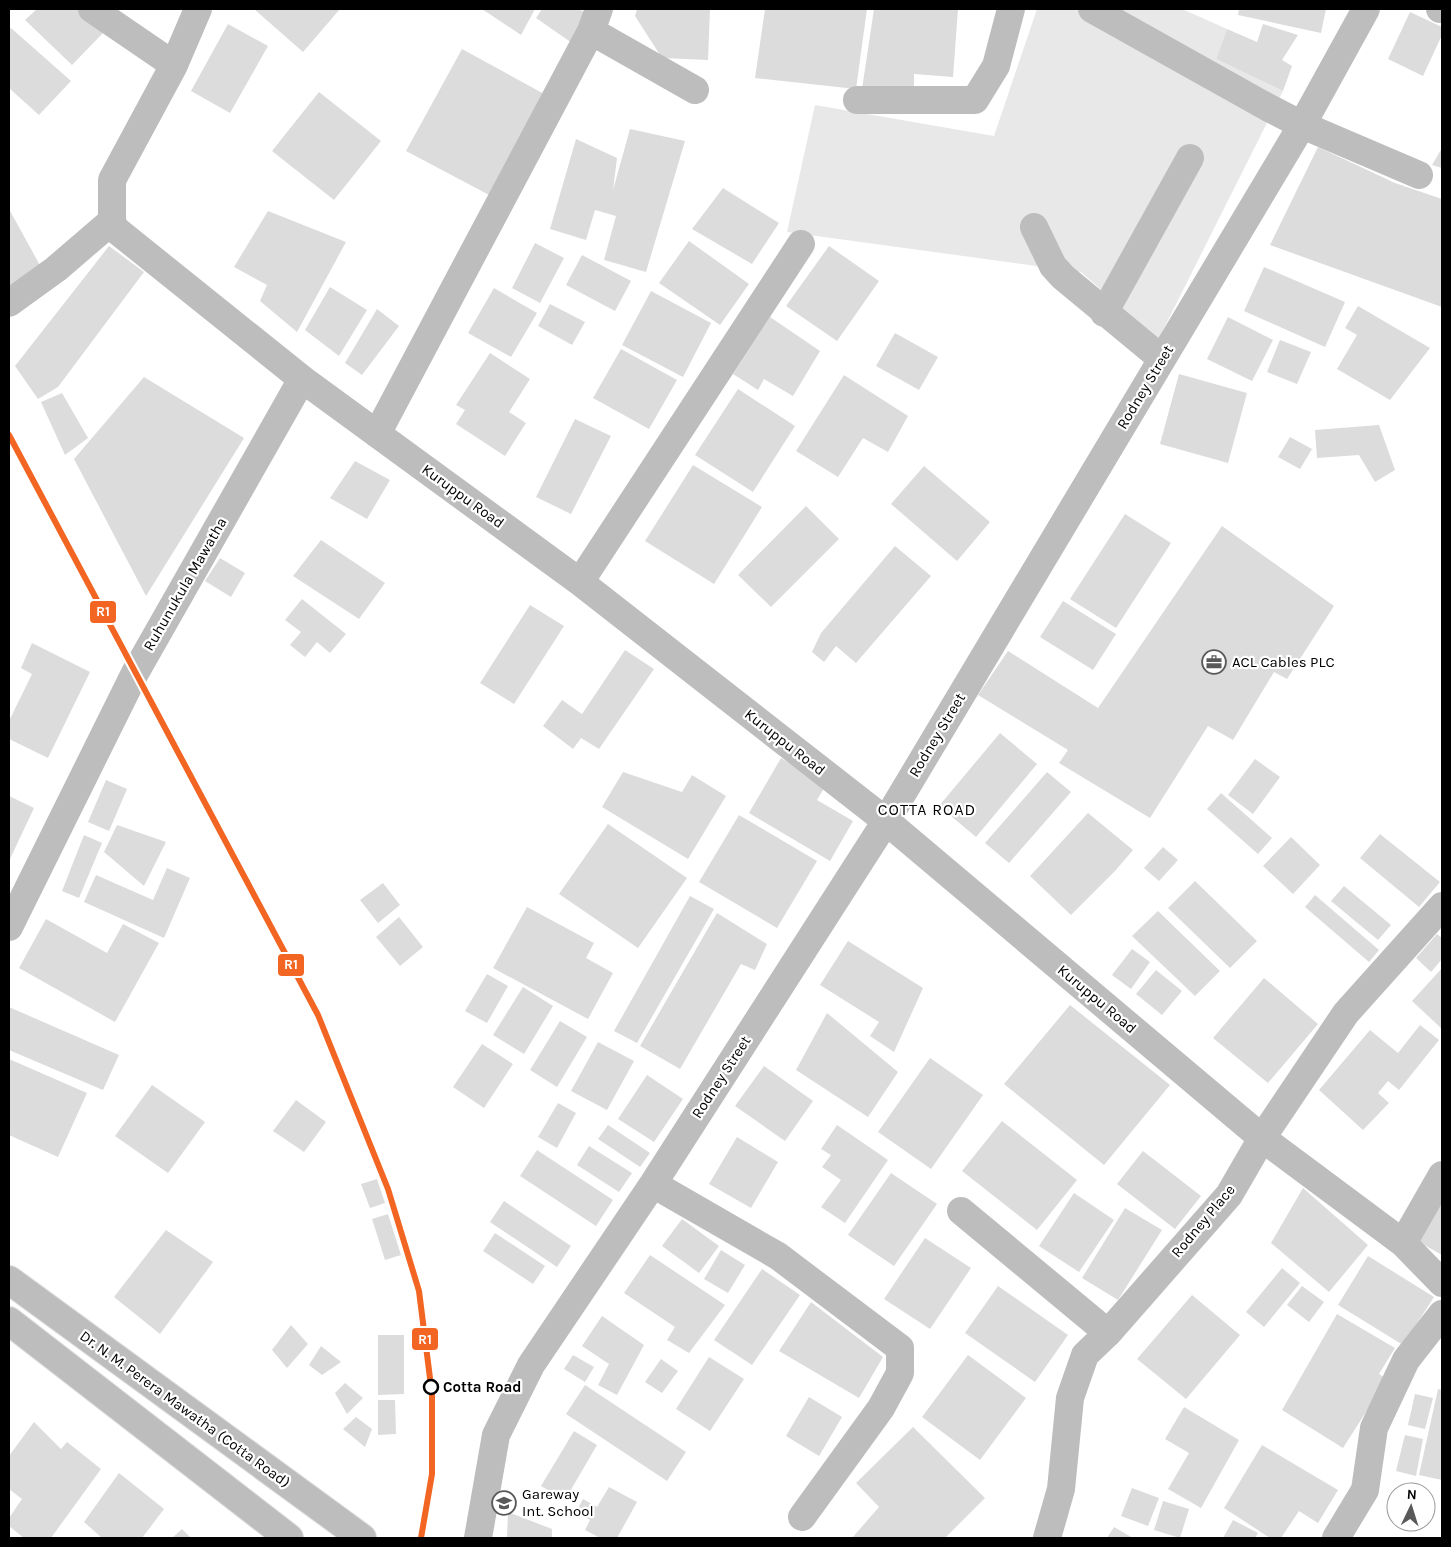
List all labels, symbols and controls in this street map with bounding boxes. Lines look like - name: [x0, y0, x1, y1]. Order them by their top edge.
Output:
- street label: Rodney Street: [1113, 341, 1177, 432]
- street label: Kuruppu Road: [418, 460, 508, 532]
- street label: Ruhunukula Mawatha: [139, 514, 231, 654]
- line badge: R1: [89, 600, 117, 624]
- text: R1: [96, 603, 110, 620]
- office icon: ACL Cables PLC: [1201, 649, 1227, 675]
- place label: ACL Cables PLC: [1232, 653, 1335, 671]
- street label: Rodney Street: [905, 689, 969, 780]
- street label: Kuruppu Road: [741, 705, 829, 779]
- district label: COTTA ROAD: [878, 800, 976, 819]
- line badge: R1: [277, 953, 305, 977]
- text: R1: [284, 956, 298, 973]
- street label: Kuruppu Road: [1054, 961, 1140, 1037]
- street label: Rodney Street: [688, 1032, 755, 1122]
- street label: Rodney Place: [1167, 1181, 1239, 1261]
- street label: Dr. N. M. Perera Mawatha (Cotta Road): [76, 1327, 294, 1491]
- line badge: R1: [411, 1327, 439, 1351]
- text: R1: [418, 1331, 432, 1348]
- place label: Cotta Road: [443, 1378, 522, 1396]
- marker: Cotta Road: [423, 1379, 439, 1395]
- north arrow: [1386, 1482, 1436, 1532]
- place label: Gareway Int. School: [522, 1485, 594, 1520]
- text: N: [1406, 1486, 1417, 1503]
- school or university icon: Gareway Int. School: [491, 1490, 517, 1516]

